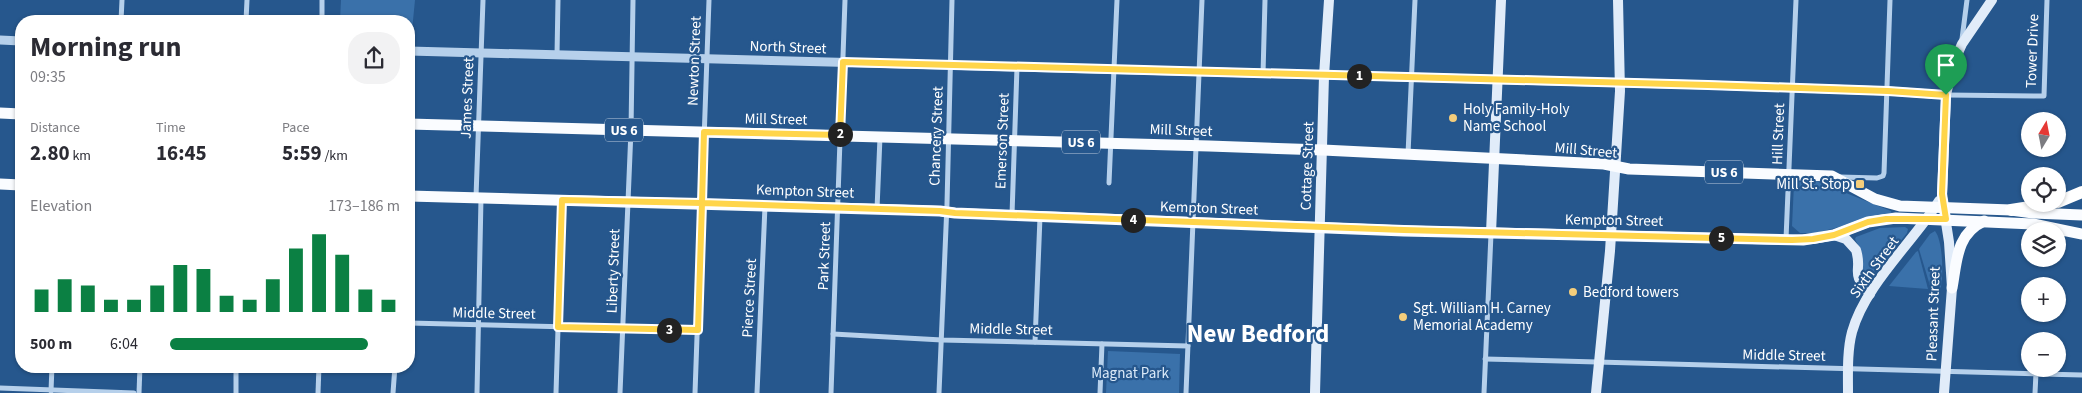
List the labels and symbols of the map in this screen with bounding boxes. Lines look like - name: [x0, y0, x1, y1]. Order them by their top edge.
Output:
- street label: Tower Drive: [2021, 14, 2044, 88]
- street label: Newton Street: [682, 16, 707, 106]
- street label: North Street: [749, 36, 827, 59]
- pin: [1925, 44, 1967, 95]
- street label: James Street: [456, 57, 479, 139]
- pin: 1: [1346, 64, 1372, 88]
- street label: Chancery Street: [924, 86, 949, 186]
- street label: Emerson Street: [990, 93, 1015, 189]
- place label: Holy Family-Holy Name School: [1463, 99, 1570, 137]
- street label: Hill Street: [1767, 103, 1790, 165]
- street label: Mill Street: [744, 108, 808, 131]
- marker: Holy Family-Holy Name School: [1447, 112, 1459, 124]
- north arrow: [2021, 112, 2066, 158]
- road number: US 6: [605, 118, 643, 142]
- street label: Mill Street: [1149, 119, 1213, 142]
- street label: Cottage Street: [1295, 121, 1320, 211]
- pin: 2: [828, 122, 852, 146]
- road number: US 6: [1062, 130, 1100, 154]
- street label: Mill Street: [1554, 137, 1618, 164]
- road number: US 6: [1705, 160, 1743, 183]
- place label: Mill St. Stop: [1776, 174, 1850, 195]
- marker: Mill St. Stop: [1854, 178, 1866, 190]
- street label: Kempton Street: [755, 179, 854, 204]
- street label: Kempton Street: [1159, 196, 1258, 221]
- pin: 4: [1120, 208, 1146, 232]
- street label: Kempton Street: [1565, 209, 1663, 232]
- street label: Park Street: [813, 221, 836, 291]
- pin: 5: [1708, 226, 1734, 250]
- street label: Liberty Street: [602, 228, 625, 314]
- street label: Sixth Street: [1845, 232, 1904, 303]
- street label: Pierce Street: [737, 258, 762, 338]
- street label: Pleasant Street: [1921, 266, 1946, 362]
- place label: Bedford towers: [1583, 282, 1679, 303]
- marker: Bedford towers: [1567, 286, 1579, 298]
- place label: Sgt. William H. Carney Memorial Academy: [1413, 298, 1551, 336]
- street label: Middle Street: [452, 302, 536, 325]
- marker: Sgt. William H. Carney Memorial Academy: [1397, 311, 1409, 323]
- district label: New Bedford: [1187, 316, 1329, 352]
- pin: 3: [656, 318, 682, 342]
- street label: Middle Street: [969, 318, 1053, 341]
- street label: Middle Street: [1742, 344, 1826, 367]
- park label: Magnat Park: [1091, 363, 1169, 384]

